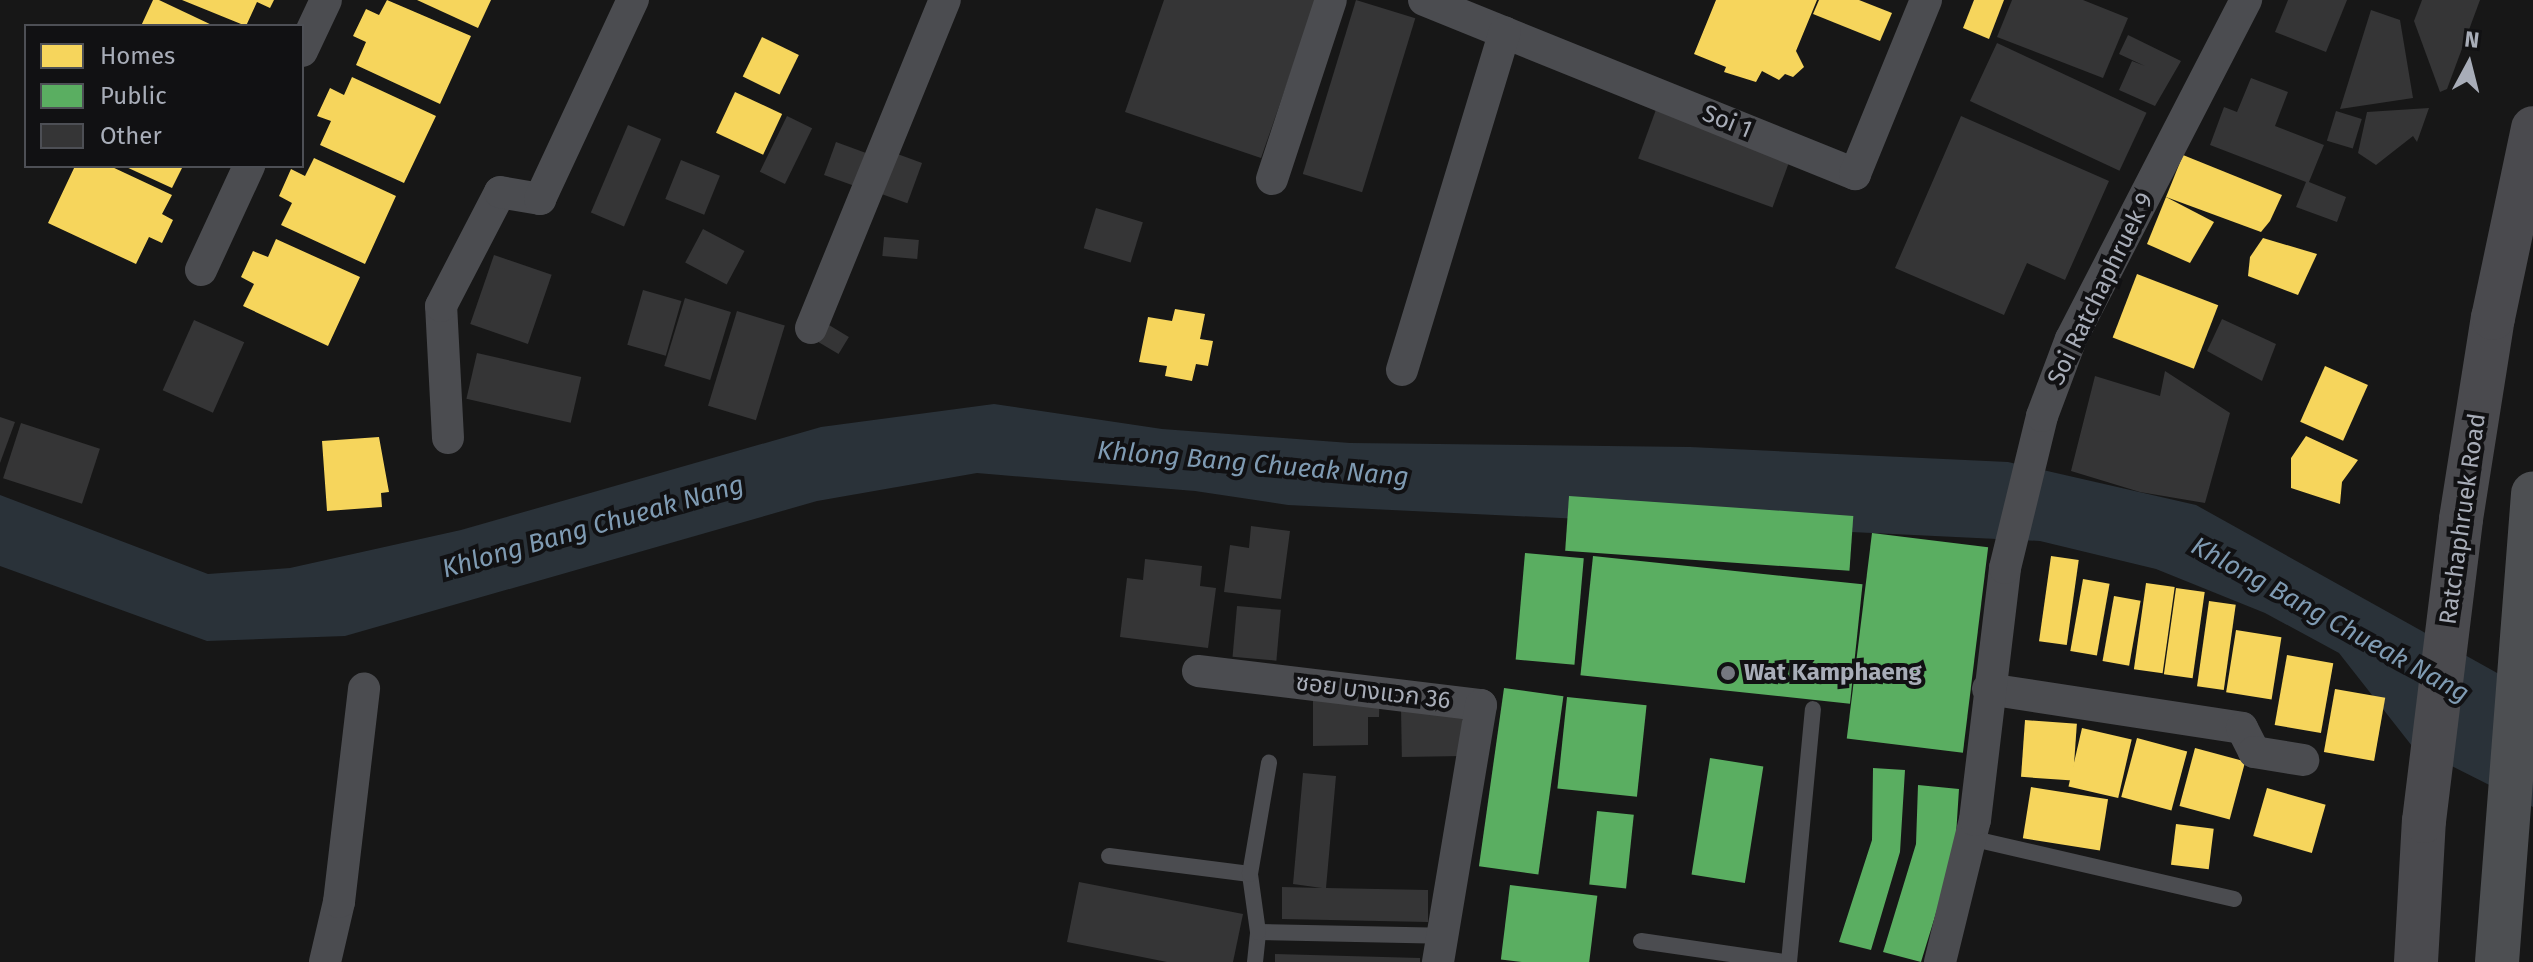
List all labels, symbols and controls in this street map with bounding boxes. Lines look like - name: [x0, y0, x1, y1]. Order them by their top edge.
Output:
- legend: [24, 24, 304, 168]
- north arrow: [2429, 24, 2509, 104]
- text: N: [2463, 25, 2481, 54]
- text: Homes: [100, 42, 175, 70]
- text: Public: [100, 82, 167, 110]
- street label: Soi 1: [1698, 99, 1756, 145]
- text: Other: [100, 122, 162, 150]
- street label: Soi Ratchaphruek 9: [2042, 188, 2160, 390]
- street label: Ratchaphruek Road: [2434, 412, 2492, 626]
- water label: Khlong Bang Chueak Nang: [1096, 435, 1410, 493]
- water label: Khlong Bang Chueak Nang: [438, 469, 748, 585]
- water label: Khlong Bang Chueak Nang: [2186, 531, 2474, 709]
- place label: Wat Kamphaeng: [1744, 659, 1922, 687]
- marker: Wat Kamphaeng: [1719, 664, 1737, 682]
- street label: ซอย บางแวก 36: [1294, 668, 1452, 716]

